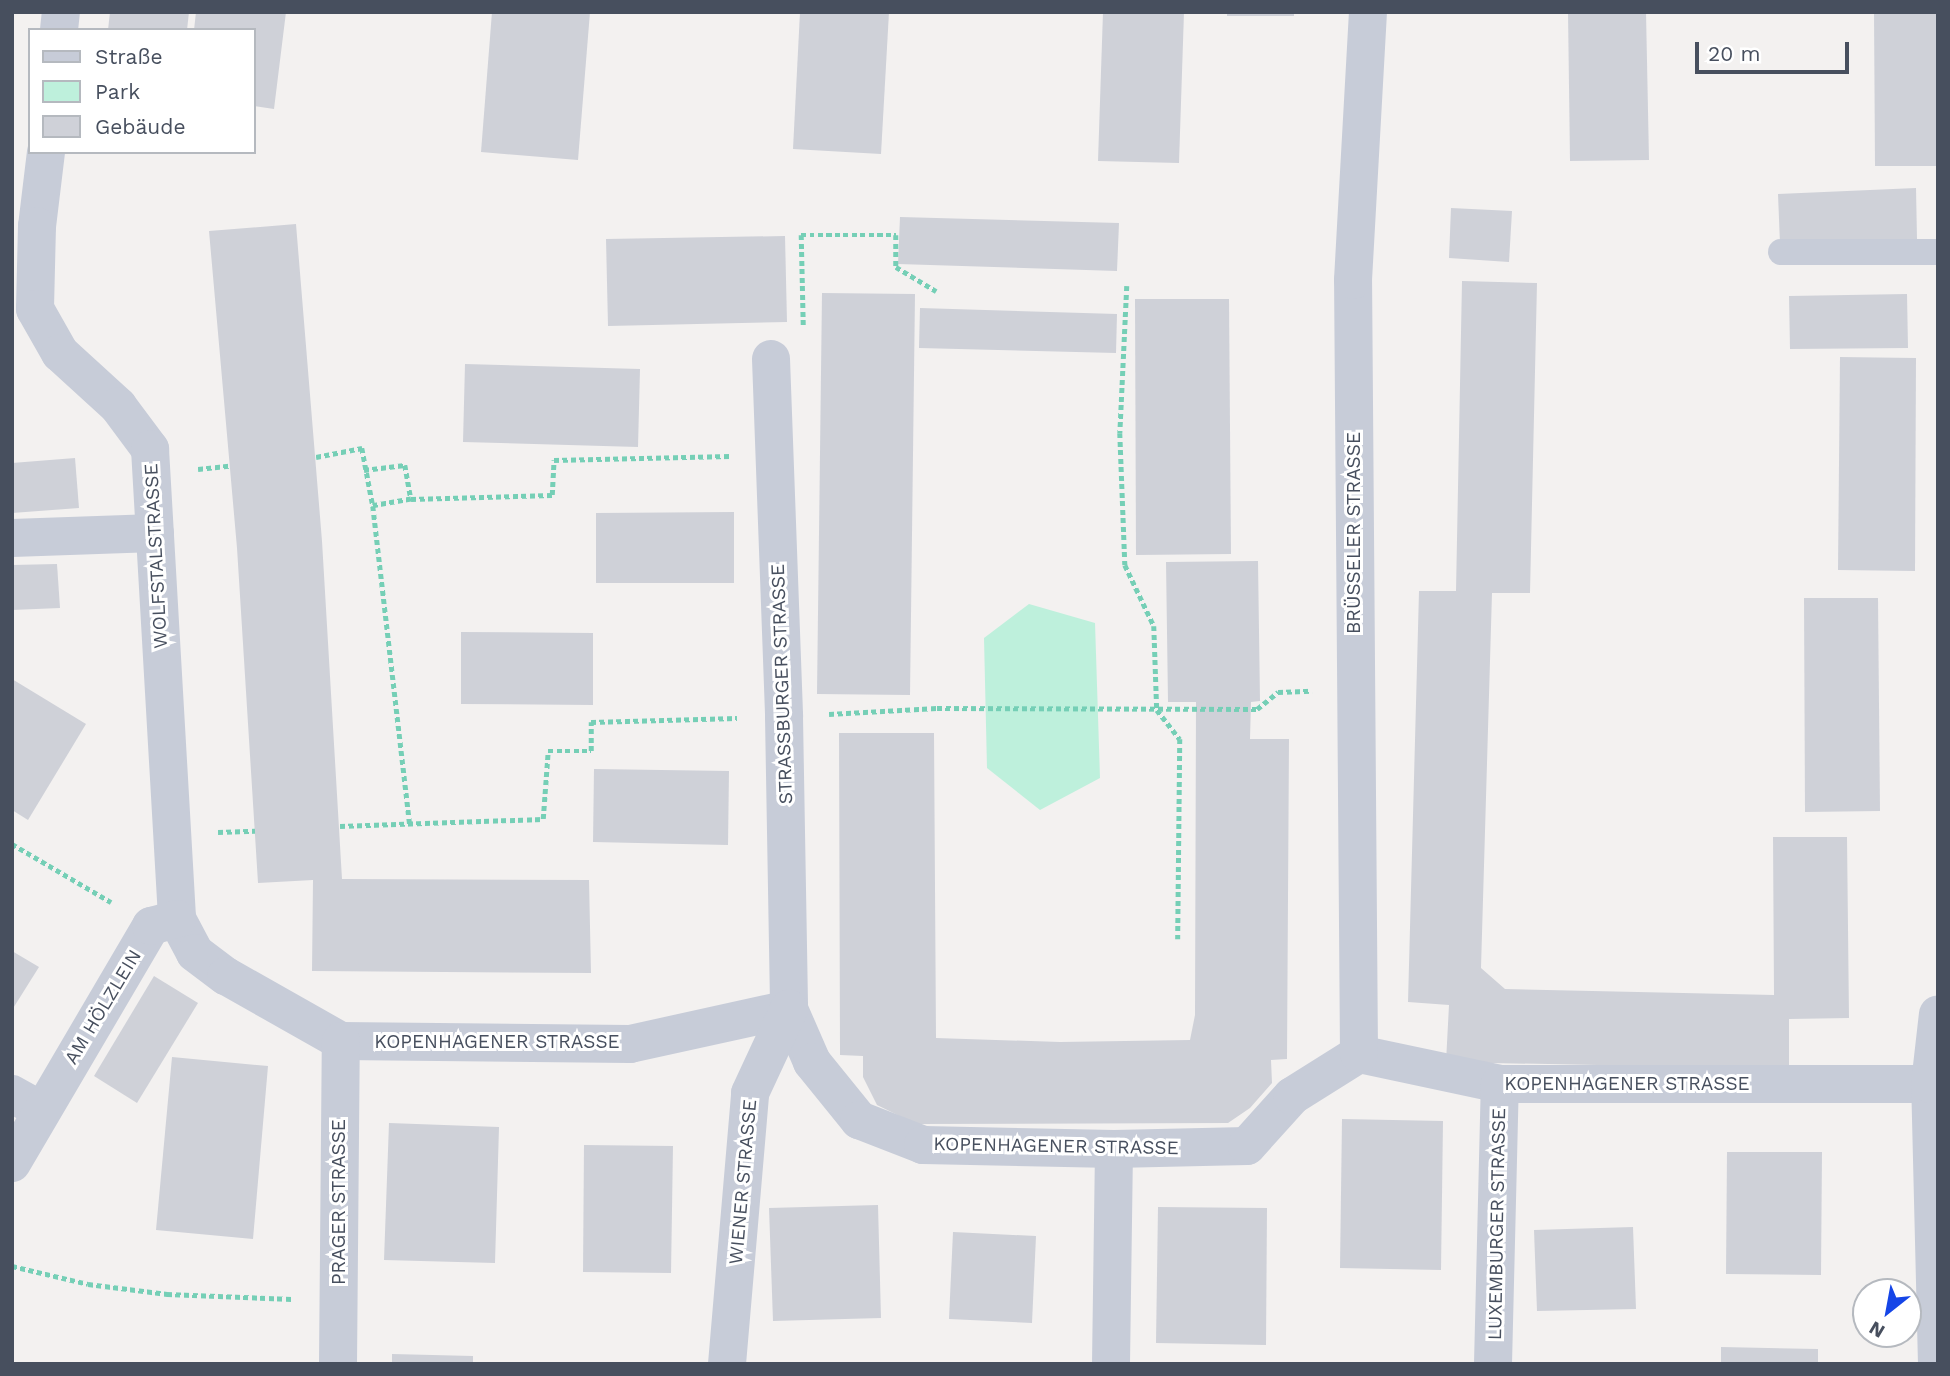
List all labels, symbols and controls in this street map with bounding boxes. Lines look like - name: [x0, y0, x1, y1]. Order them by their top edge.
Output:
- legend: [28, 28, 256, 154]
- scale bar: [1698, 28, 1852, 72]
- text: 20 m: [1708, 41, 1760, 66]
- text: Straße: [95, 44, 163, 69]
- text: Park: [95, 79, 140, 104]
- text: Gebäude: [95, 114, 186, 139]
- street label: BRÜSSELER STRASSE: [1343, 432, 1365, 634]
- street label: WOLFSTALSTRASSE: [140, 463, 172, 649]
- street label: STRASSBURGER STRASSE: [766, 563, 798, 805]
- street label: AM HÖLZLEIN: [60, 946, 146, 1068]
- street label: KOPENHAGENER STRASSE: [374, 1031, 620, 1053]
- street label: KOPENHAGENER STRASSE: [1504, 1073, 1750, 1095]
- street label: WIENER STRASSE: [724, 1098, 762, 1266]
- street label: LUXEMBURGER STRASSE: [1484, 1108, 1510, 1340]
- street label: PRAGER STRASSE: [328, 1119, 350, 1285]
- street label: KOPENHAGENER STRASSE: [933, 1132, 1179, 1160]
- north arrow: [1852, 1278, 1922, 1348]
- text: N: [1865, 1316, 1889, 1343]

